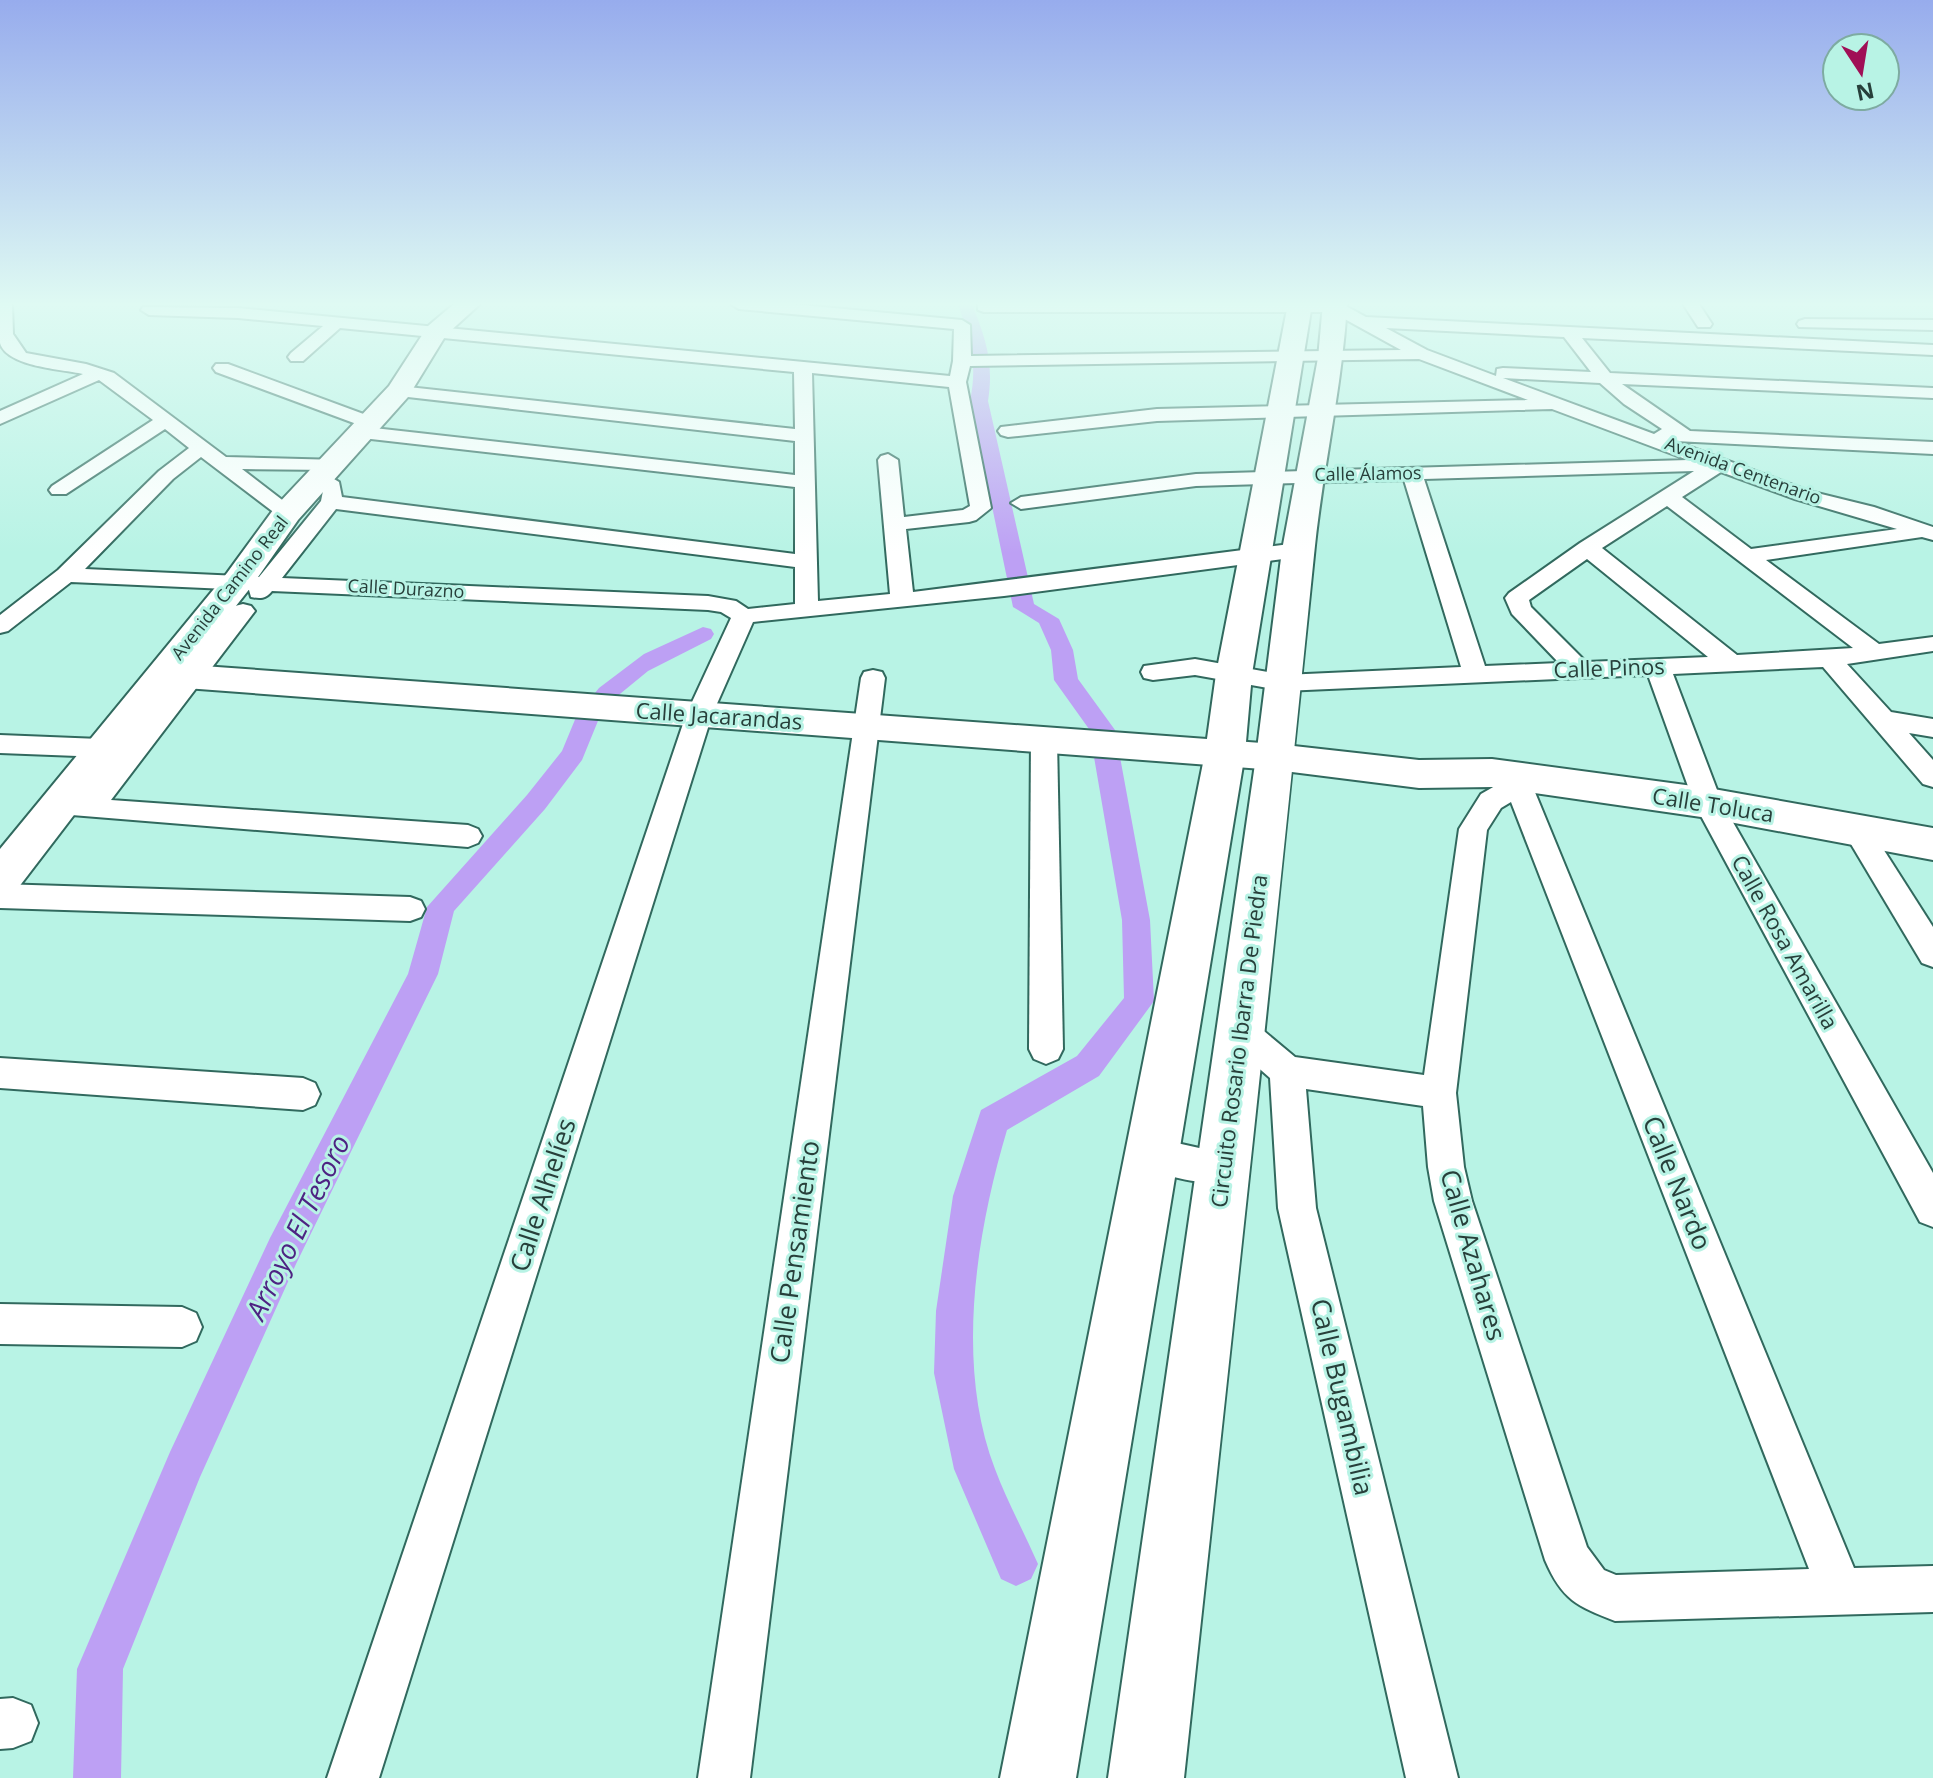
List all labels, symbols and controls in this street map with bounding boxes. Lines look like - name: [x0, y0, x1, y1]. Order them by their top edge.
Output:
- north arrow: [1821, 32, 1901, 112]
- text: N: [1853, 76, 1877, 109]
- street label: Avenida Centenario: [1662, 431, 1825, 509]
- street label: Calle Álamos: [1314, 460, 1422, 486]
- street label: Avenida Camino Real: [165, 510, 293, 664]
- street label: Calle Durazno: [347, 573, 465, 603]
- street label: Calle Pinos: [1553, 650, 1665, 684]
- street label: Calle Jacarandas: [635, 694, 803, 736]
- street label: Calle Toluca: [1650, 780, 1776, 828]
- street label: Calle Rosa Amarilla: [1726, 849, 1846, 1034]
- street label: Circuito Rosario Ibarra De Piedra: [1203, 873, 1273, 1209]
- street label: Calle Nardo: [1635, 1110, 1721, 1255]
- street label: Calle Alhelíes: [500, 1114, 584, 1276]
- water label: Arroyo El Tesoro: [235, 1128, 358, 1327]
- street label: Calle Pensamiento: [761, 1138, 827, 1365]
- street label: Calle Azahares: [1432, 1165, 1516, 1344]
- street label: Calle Bugambilia: [1303, 1295, 1383, 1499]

